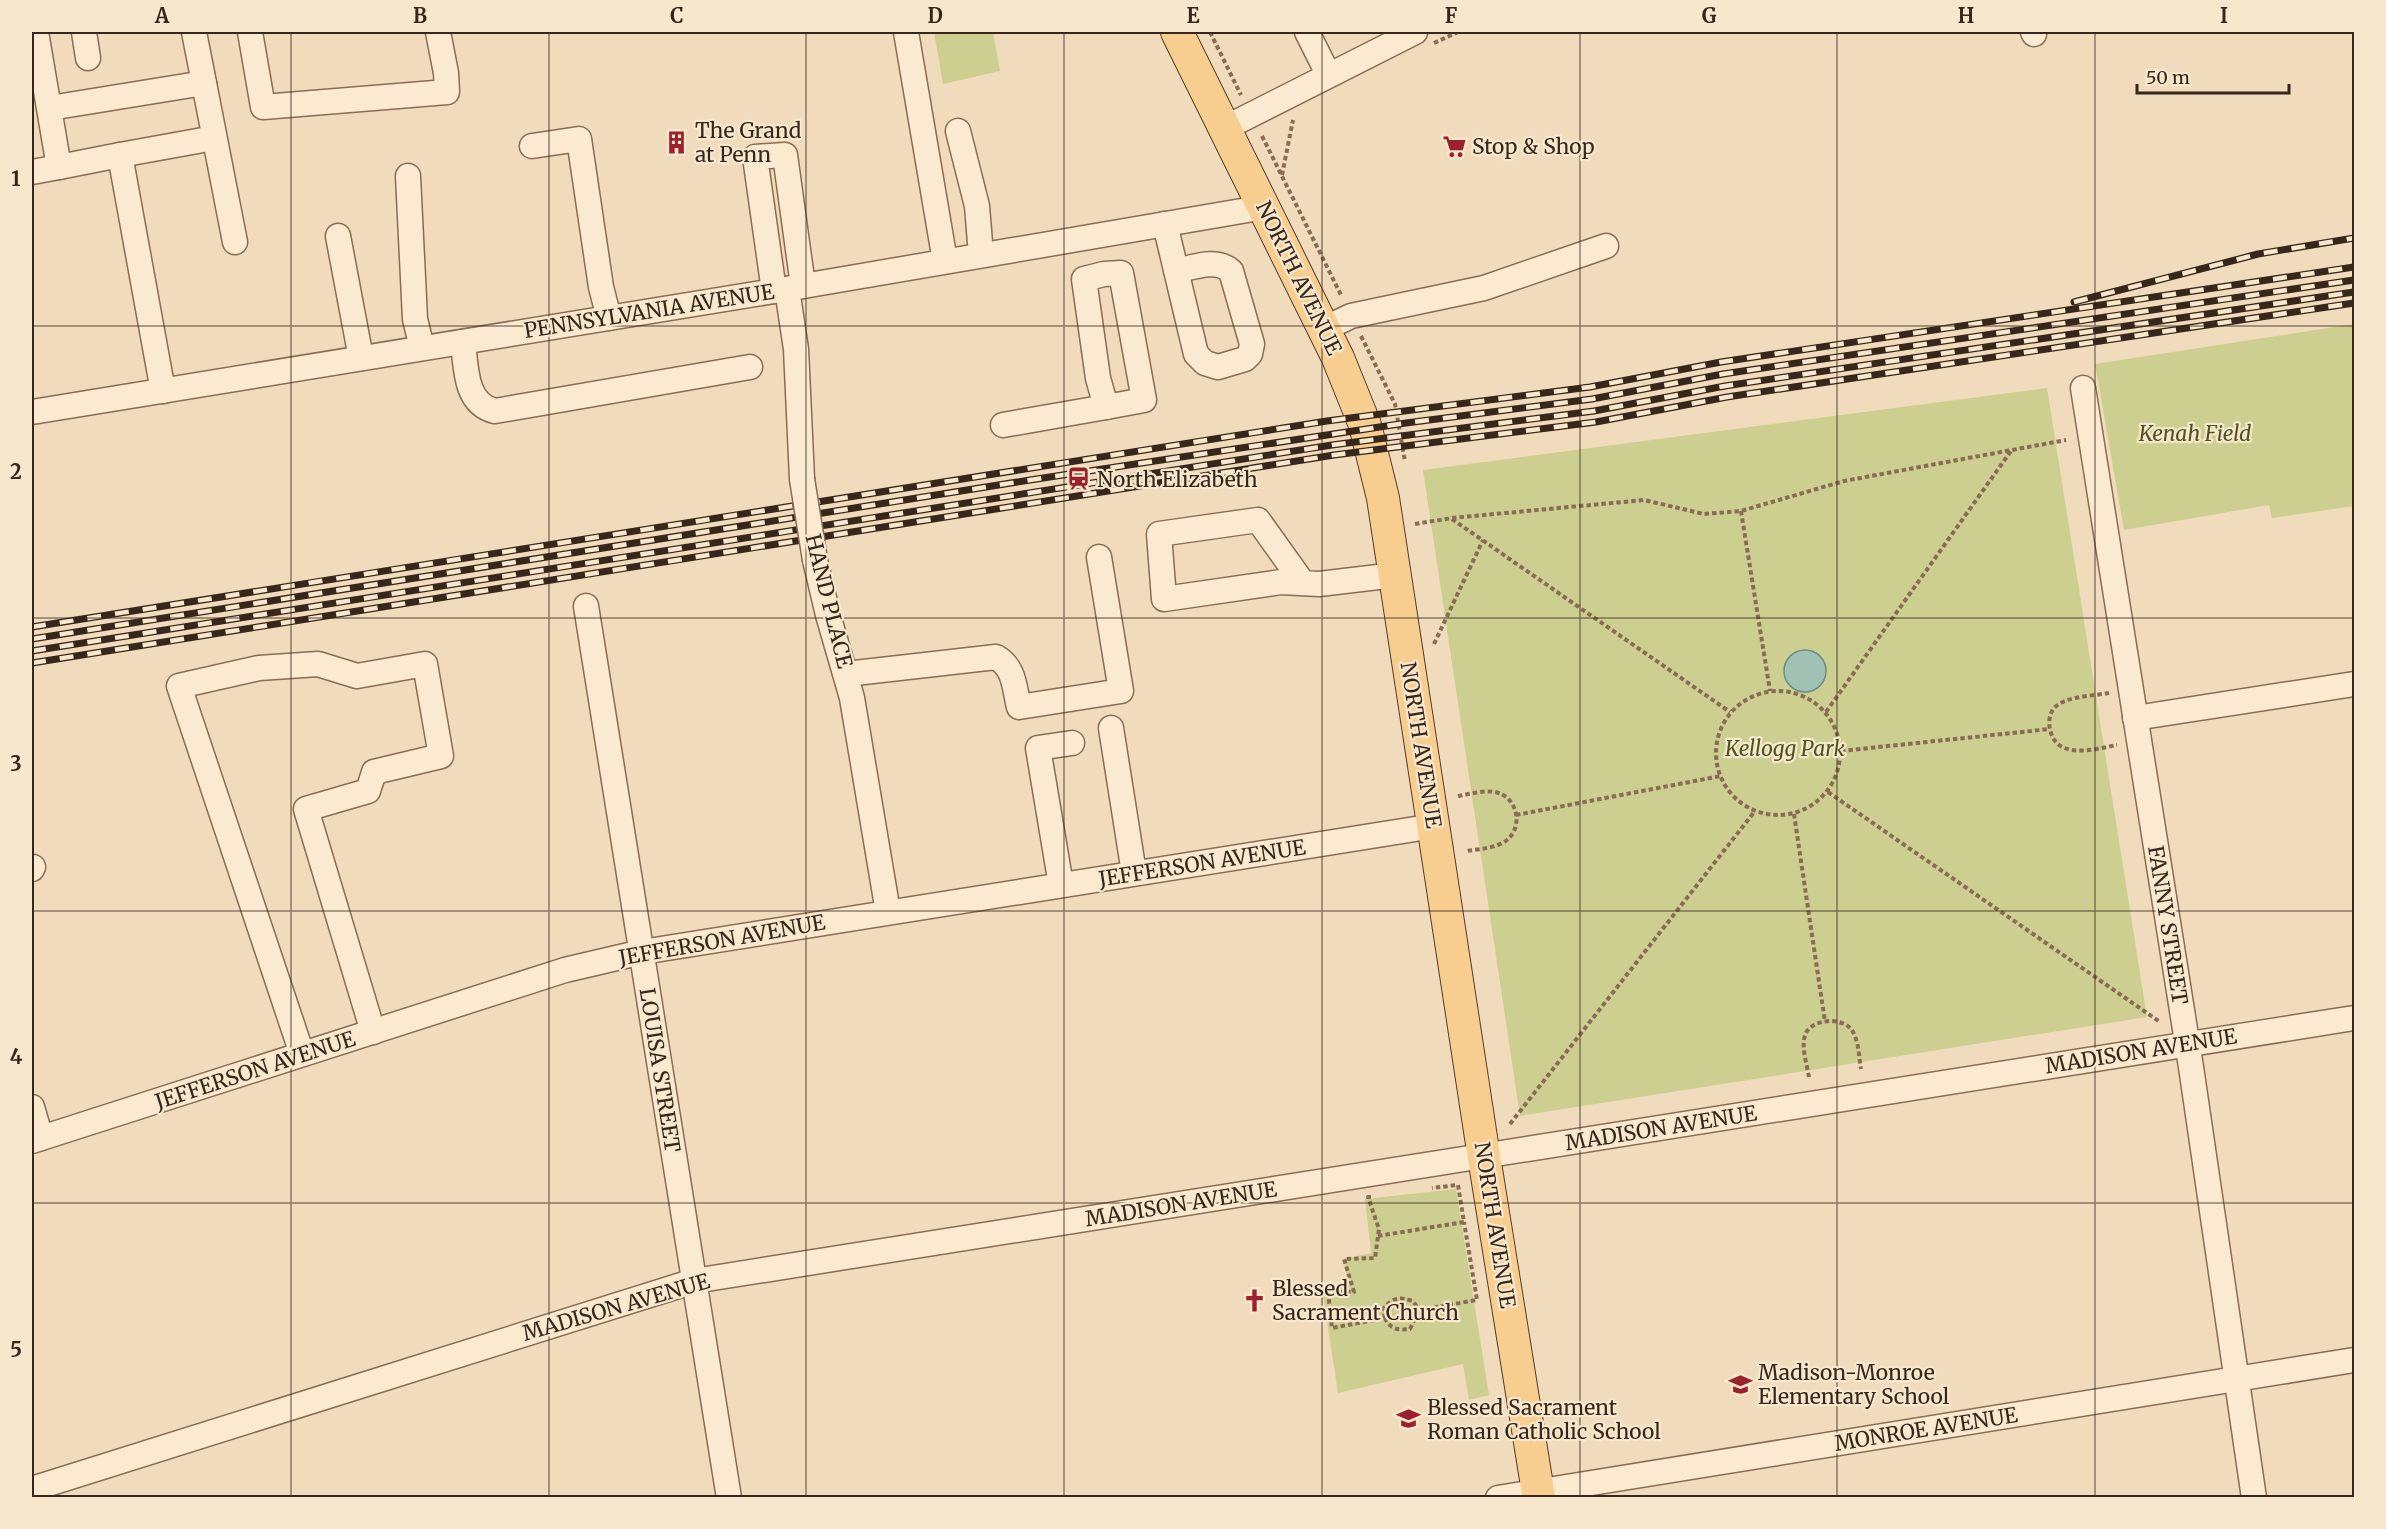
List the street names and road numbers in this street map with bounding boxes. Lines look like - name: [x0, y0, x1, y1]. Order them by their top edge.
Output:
- street label: NORTH AVENUE: [1250, 197, 1348, 360]
- street label: PENNSYLVANIA AVENUE: [522, 278, 777, 344]
- street label: HAND PLACE: [799, 531, 859, 671]
- street label: NORTH AVENUE: [1395, 660, 1448, 831]
- street label: JEFFERSON AVENUE: [1096, 833, 1308, 893]
- street label: FANNY STREET: [2142, 844, 2194, 1007]
- street label: JEFFERSON AVENUE: [616, 908, 828, 972]
- street label: LOUISA STREET: [634, 986, 686, 1154]
- street label: MADISON AVENUE: [2043, 1022, 2239, 1079]
- street label: JEFFERSON AVENUE: [150, 1025, 359, 1115]
- street label: MADISON AVENUE: [1563, 1099, 1759, 1156]
- street label: NORTH AVENUE: [1469, 1140, 1522, 1311]
- street label: MADISON AVENUE: [1083, 1175, 1279, 1232]
- street label: MADISON AVENUE: [519, 1267, 713, 1347]
- street label: MONROE AVENUE: [1833, 1401, 2020, 1457]

